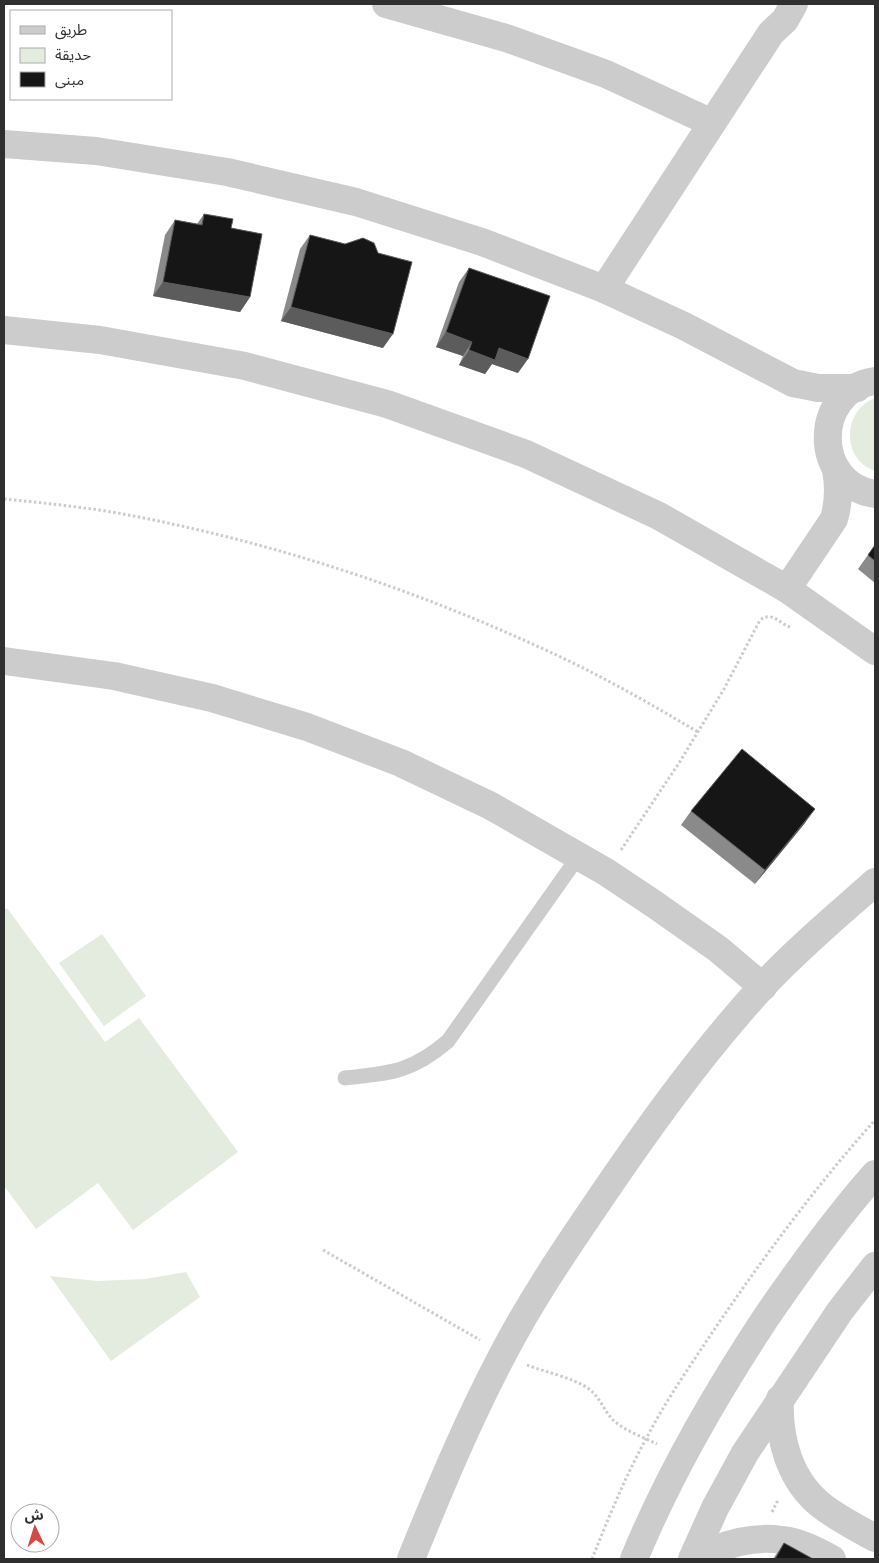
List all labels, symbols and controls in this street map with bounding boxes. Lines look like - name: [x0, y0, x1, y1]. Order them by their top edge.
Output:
- legend: [10, 10, 172, 100]
- text: طريق: [55, 20, 87, 40]
- text: حديقة: [55, 45, 91, 64]
- text: مبنى: [55, 70, 84, 89]
- north arrow: [10, 1503, 60, 1553]
- text: ش: [24, 1505, 44, 1525]

